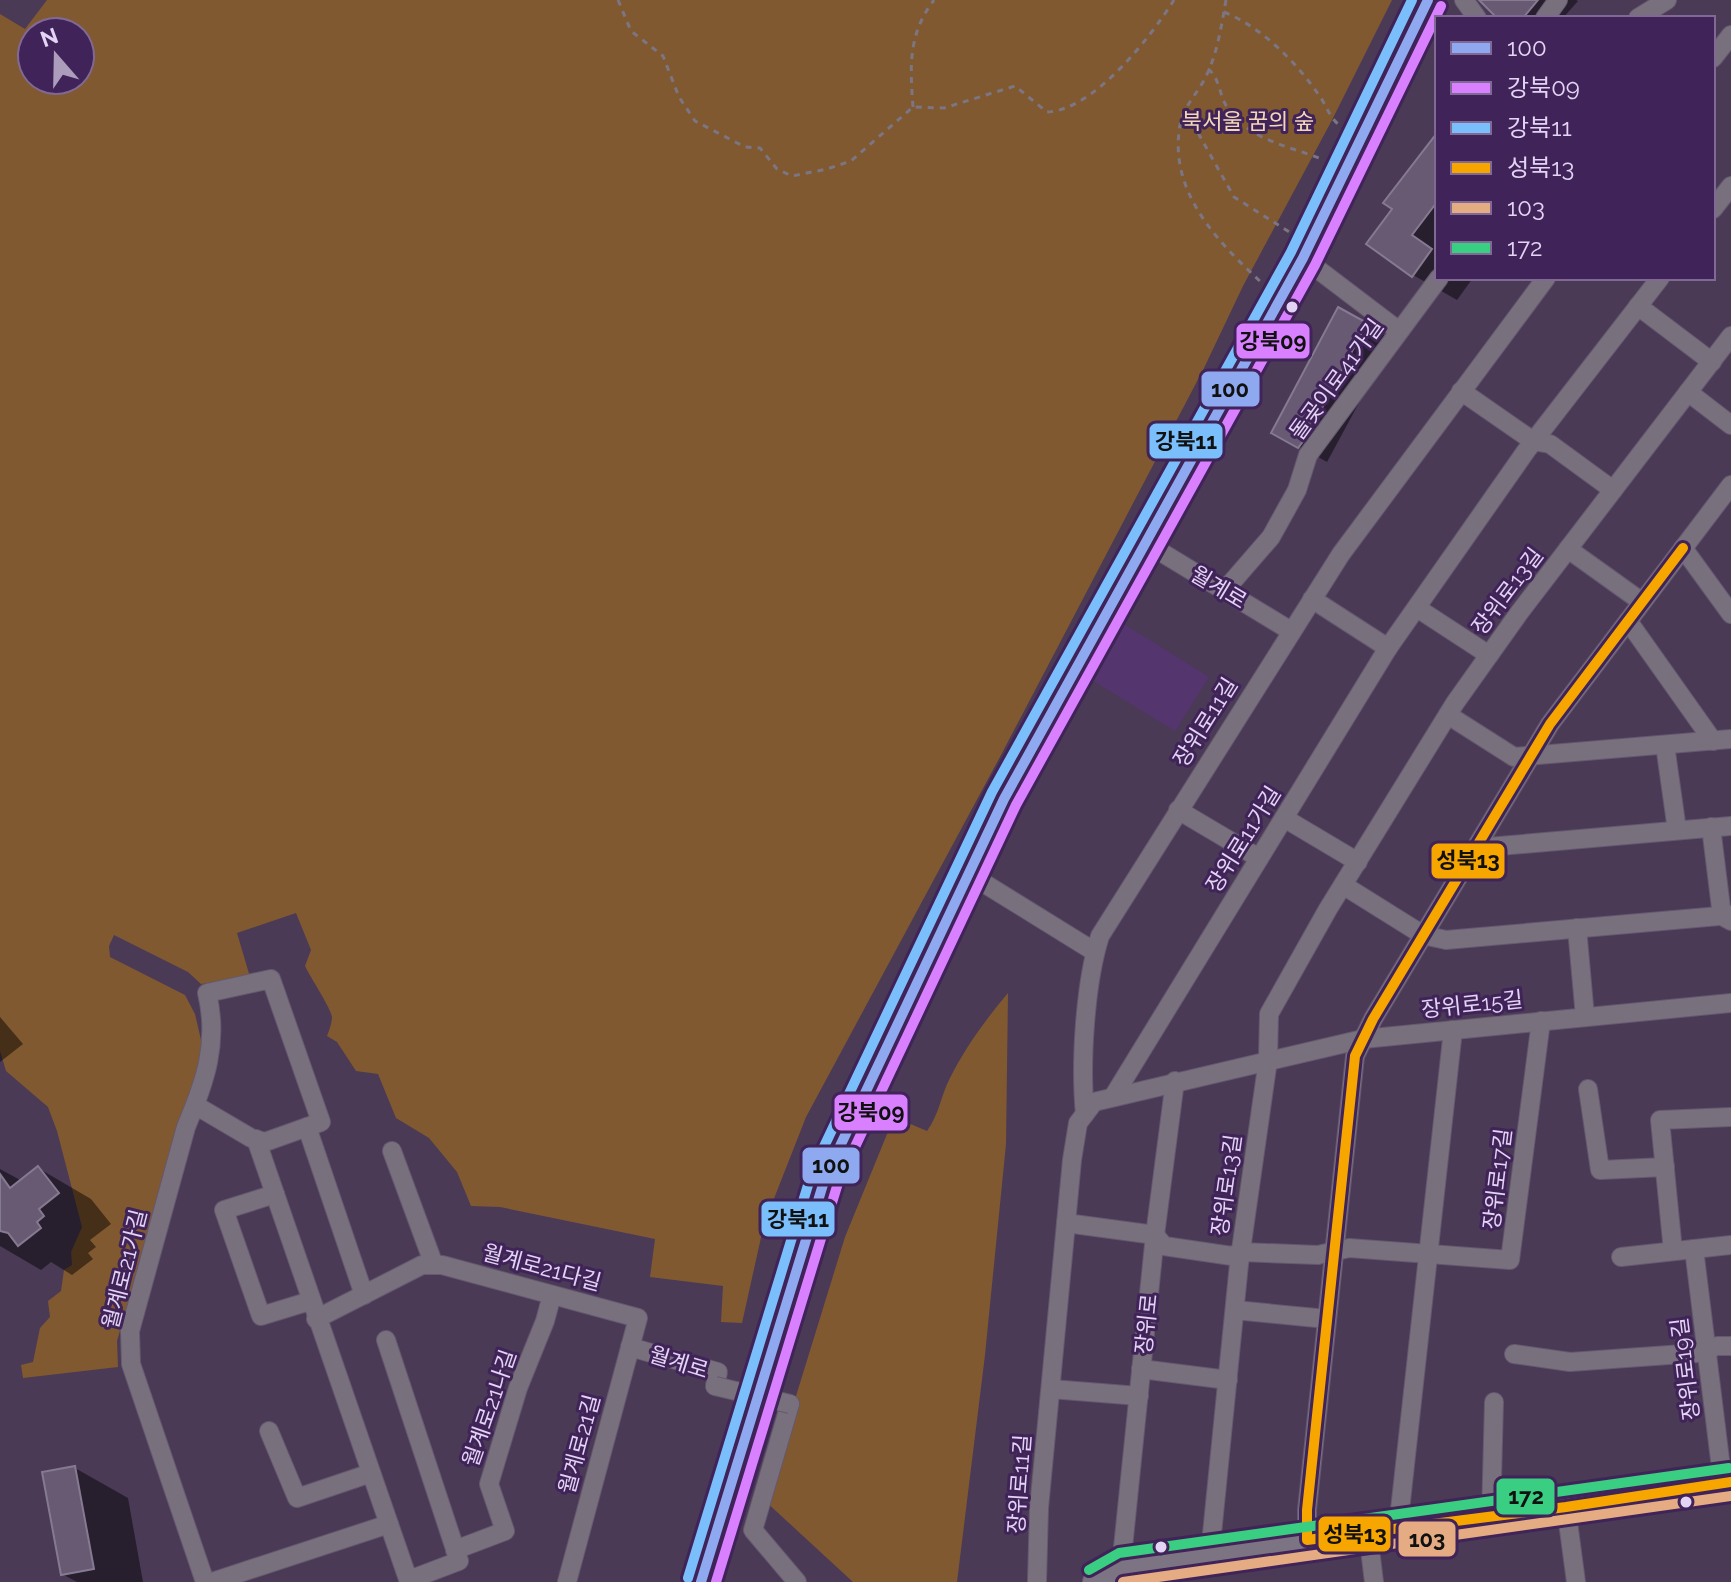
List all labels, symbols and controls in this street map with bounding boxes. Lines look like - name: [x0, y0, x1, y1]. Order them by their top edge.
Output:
- north arrow: [16, 16, 96, 96]
- legend: [1435, 16, 1715, 280]
- text: N: [37, 22, 61, 52]
- text: 100: [1507, 33, 1547, 62]
- text: 강북09: [1507, 73, 1580, 102]
- park label: 북서울 꿈의 숲: [1182, 108, 1314, 134]
- text: 강북11: [1507, 113, 1572, 142]
- text: 성북13: [1507, 153, 1574, 182]
- text: 103: [1507, 193, 1545, 222]
- text: 172: [1507, 233, 1543, 262]
- unlabelled marker: [1284, 299, 1300, 315]
- street label: 돌곶이로41가길: [1283, 314, 1389, 444]
- line badge: 강북09: [1235, 322, 1311, 360]
- text: 강북09: [1240, 328, 1307, 354]
- line badge: 100: [1200, 370, 1261, 408]
- text: 100: [1211, 376, 1249, 402]
- line badge: 강북11: [1148, 422, 1224, 460]
- text: 강북11: [1155, 428, 1217, 454]
- street label: 장위로13길: [1466, 542, 1548, 640]
- street label: 월계로: [1186, 560, 1252, 614]
- street label: 장위로11길: [1168, 673, 1242, 771]
- street label: 장위로11가길: [1200, 781, 1286, 897]
- line badge: 성북13: [1430, 842, 1506, 880]
- text: 성북13: [1436, 847, 1500, 873]
- street label: 장위로15길: [1420, 986, 1524, 1022]
- line badge: 강북09: [833, 1093, 909, 1132]
- text: 강북09: [838, 1099, 905, 1125]
- street label: 장위로17길: [1478, 1127, 1516, 1231]
- street label: 장위로13길: [1206, 1133, 1246, 1237]
- line badge: 100: [801, 1146, 861, 1185]
- text: 100: [812, 1152, 850, 1178]
- line badge: 강북11: [760, 1200, 836, 1238]
- text: 강북11: [767, 1206, 829, 1232]
- street label: 월계로21가길: [97, 1207, 151, 1331]
- street label: 월계로21다길: [480, 1239, 604, 1295]
- street label: 장위로: [1130, 1292, 1162, 1356]
- street label: 장위로19길: [1666, 1316, 1704, 1422]
- street label: 월계로: [646, 1341, 712, 1383]
- street label: 월계로21나길: [457, 1346, 521, 1470]
- street label: 월계로21길: [553, 1391, 605, 1497]
- street label: 장위로11길: [1003, 1433, 1035, 1535]
- line badge: 172: [1495, 1477, 1556, 1516]
- text: 172: [1508, 1483, 1544, 1509]
- unlabelled marker: [1678, 1494, 1694, 1510]
- line badge: 성북13: [1317, 1515, 1392, 1553]
- line badge: 103: [1397, 1520, 1457, 1558]
- text: 성북13: [1323, 1521, 1387, 1547]
- text: 103: [1409, 1526, 1445, 1552]
- unlabelled marker: [1153, 1539, 1169, 1555]

